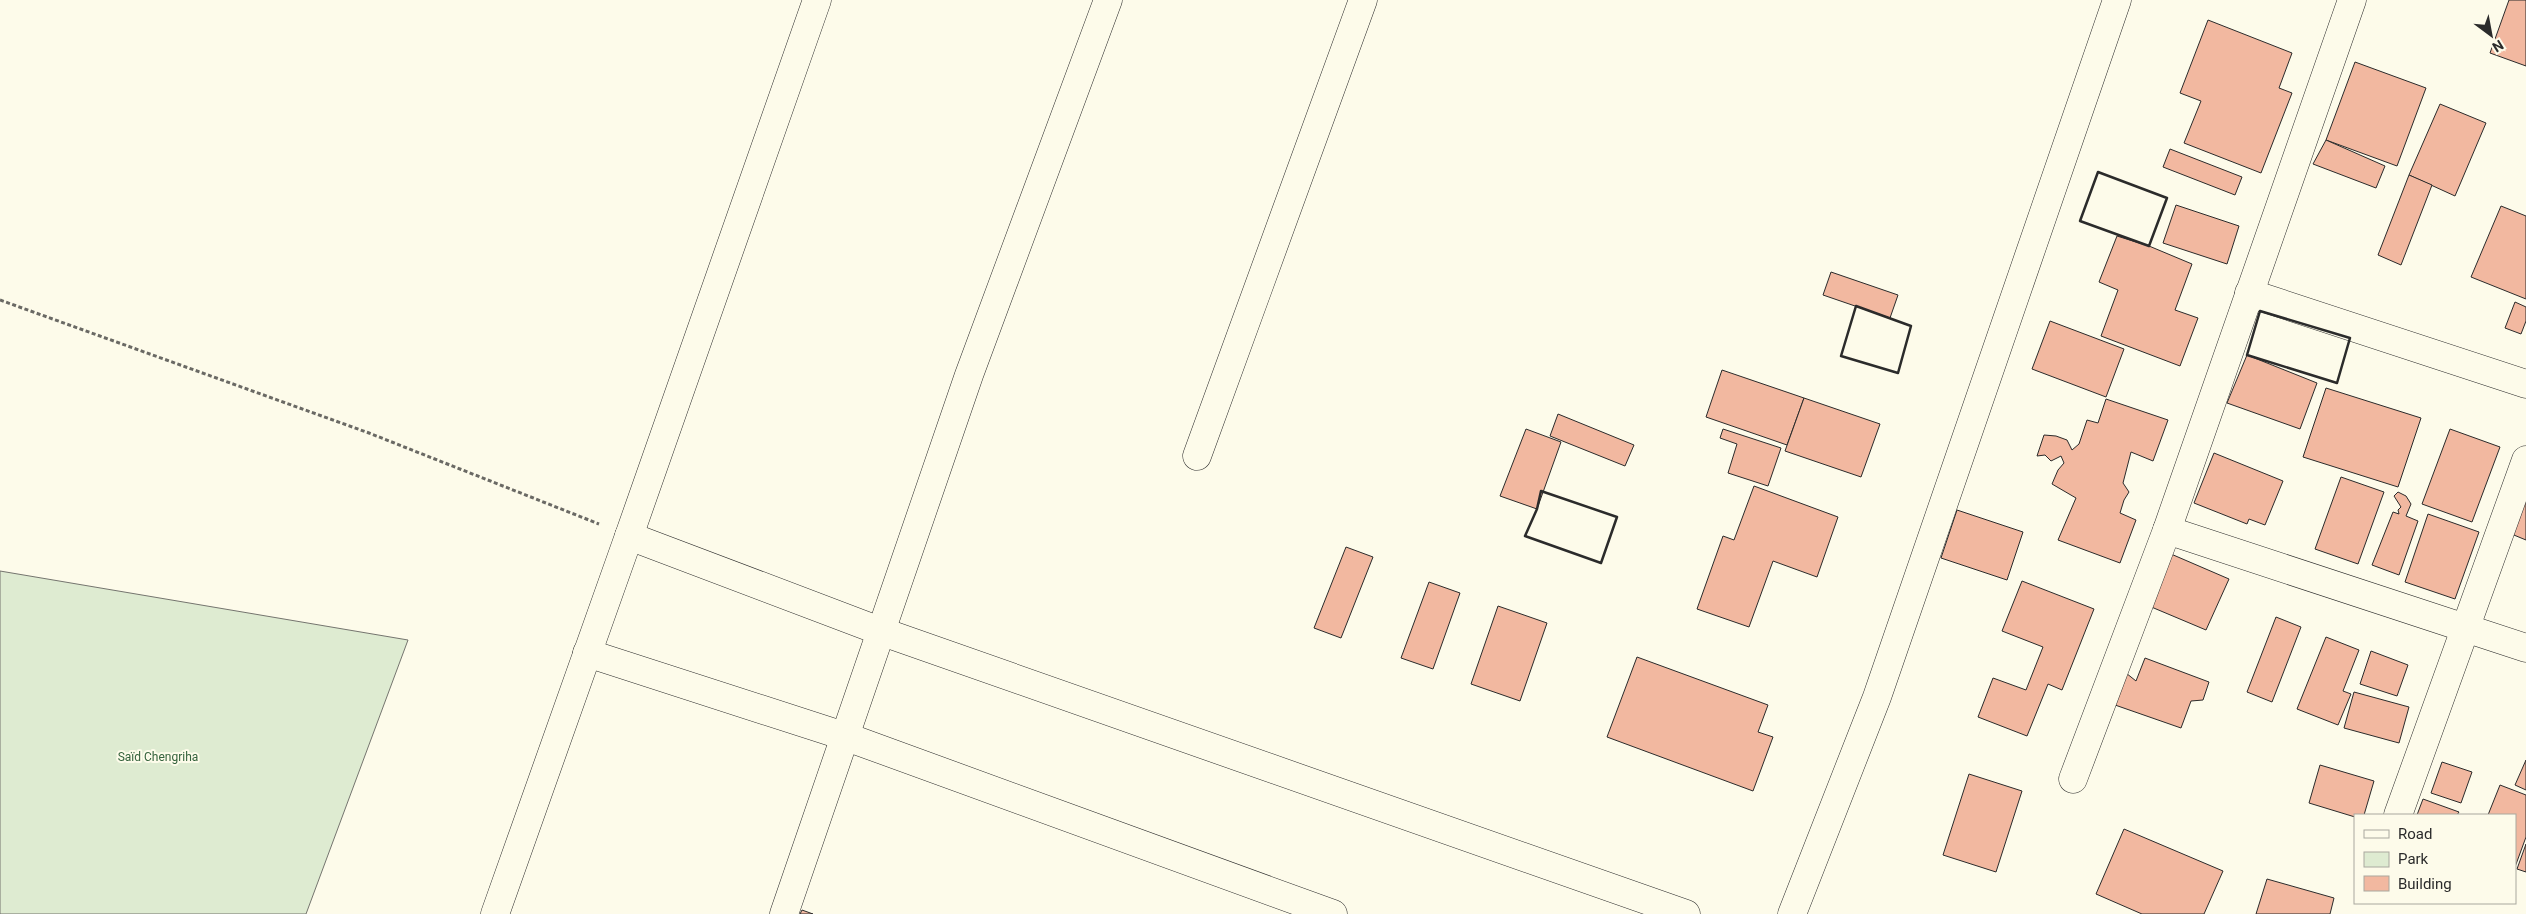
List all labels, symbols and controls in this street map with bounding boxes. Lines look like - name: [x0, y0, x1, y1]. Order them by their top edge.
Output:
- north arrow: [2466, 10, 2516, 60]
- text: N: [2489, 37, 2506, 55]
- park label: Saïd Chengriha: [118, 750, 198, 764]
- legend: [2354, 814, 2516, 904]
- text: Road: [2398, 825, 2432, 843]
- text: Park: [2398, 850, 2429, 868]
- text: Building: [2398, 875, 2452, 893]

